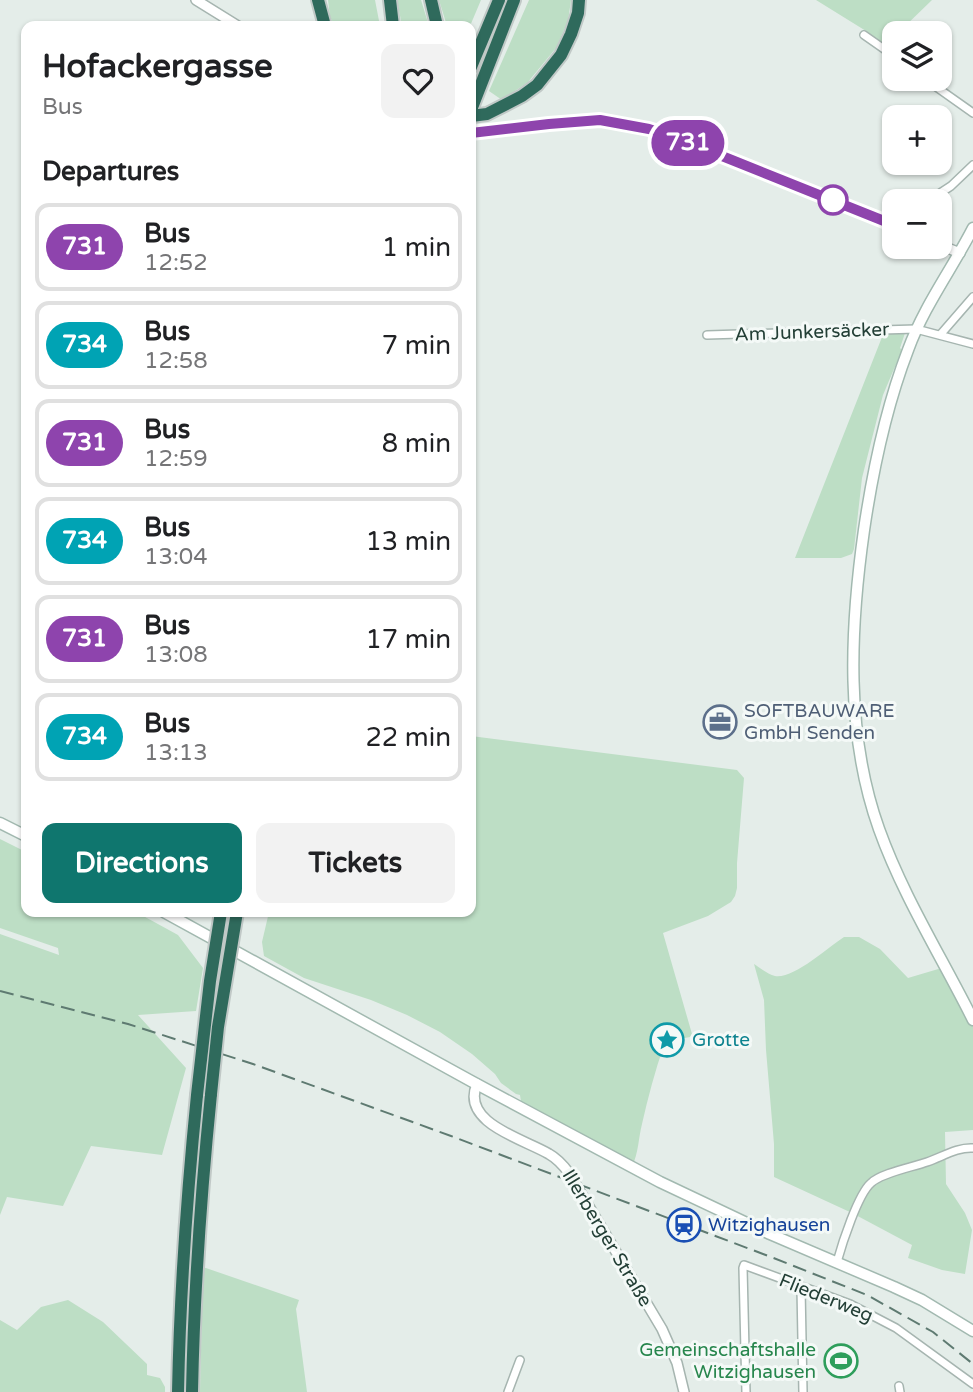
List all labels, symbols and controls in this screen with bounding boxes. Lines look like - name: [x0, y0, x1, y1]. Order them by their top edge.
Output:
- map controls: [882, 21, 952, 259]
- button: layers: [882, 21, 952, 91]
- button: heart: [381, 44, 455, 118]
- text: Hofackergasse: [42, 47, 273, 86]
- text: Bus: [42, 93, 83, 121]
- button: +: [882, 105, 952, 175]
- line badge: 731: [648, 120, 728, 166]
- text: 731: [665, 128, 711, 157]
- text: Departures: [42, 156, 179, 187]
- unlabelled marker: [818, 185, 848, 215]
- button: −: [882, 189, 952, 259]
- text: Bus: [144, 218, 190, 249]
- text: 731: [62, 232, 107, 261]
- text: 1 min: [382, 232, 451, 263]
- text: 12:52: [144, 249, 208, 277]
- text: Bus: [144, 316, 190, 347]
- street label: Am Junkersäcker: [734, 318, 890, 346]
- text: 734: [62, 330, 107, 359]
- text: 7 min: [382, 330, 451, 361]
- text: 12:58: [144, 347, 208, 375]
- text: Bus: [144, 414, 190, 445]
- text: 731: [62, 428, 107, 457]
- text: 8 min: [382, 428, 451, 459]
- text: 12:59: [144, 445, 208, 473]
- text: Bus: [144, 512, 190, 543]
- text: 734: [62, 526, 107, 555]
- text: 13 min: [365, 526, 451, 557]
- text: 13:04: [144, 543, 208, 571]
- text: Bus: [144, 610, 190, 641]
- text: 731: [62, 624, 107, 653]
- text: 17 min: [365, 624, 451, 655]
- text: 13:08: [144, 641, 208, 669]
- place label: SOFTBAUWARE GmbH Senden: [744, 700, 895, 744]
- office icon: SOFTBAUWARE GmbH Senden: [701, 703, 739, 741]
- text: Bus: [144, 708, 190, 739]
- text: 734: [62, 722, 107, 751]
- text: 22 min: [365, 722, 451, 753]
- text: 13:13: [144, 739, 208, 767]
- button: Directions: [42, 823, 242, 903]
- button: Tickets: [256, 823, 455, 903]
- place icon: Grotte: [648, 1021, 686, 1059]
- place label: Grotte: [692, 1029, 750, 1051]
- street label: Illerberger Straße: [557, 1165, 657, 1311]
- station icon: Witzighausen: [665, 1206, 703, 1244]
- place label: Witzighausen: [708, 1214, 830, 1236]
- street label: Fliederweg: [776, 1269, 876, 1327]
- place label: Gemeinschaftshalle Witzighausen: [639, 1339, 816, 1383]
- sports icon: Gemeinschaftshalle Witzighausen: [822, 1342, 860, 1380]

